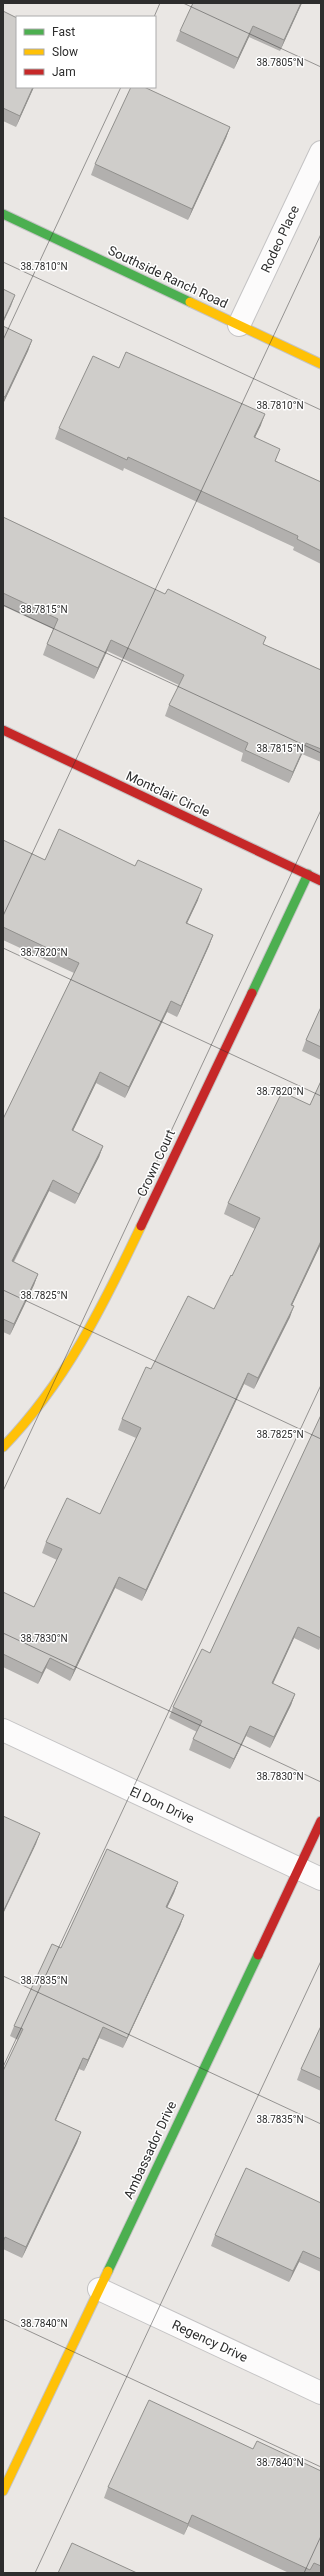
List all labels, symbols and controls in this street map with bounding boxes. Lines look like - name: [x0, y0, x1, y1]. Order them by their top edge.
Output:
- legend: [16, 16, 156, 88]
- text: Fast: [52, 25, 75, 39]
- text: Slow: [52, 45, 78, 59]
- text: 38.7805°N: [256, 57, 304, 68]
- text: Jam: [52, 65, 76, 79]
- street label: Rodeo Place: [258, 203, 302, 275]
- street label: Southside Ranch Road: [106, 243, 230, 311]
- text: 38.7810°N: [20, 261, 68, 272]
- text: 38.7810°N: [256, 400, 304, 411]
- text: 38.7815°N: [20, 604, 68, 615]
- text: 38.7815°N: [256, 743, 304, 754]
- street label: Montclair Circle: [124, 768, 212, 820]
- text: 38.7820°N: [20, 947, 68, 958]
- text: 38.7820°N: [256, 1086, 304, 1097]
- street label: Crown Court: [134, 1127, 178, 1199]
- text: 38.7825°N: [20, 1290, 68, 1301]
- text: 38.7825°N: [256, 1429, 304, 1440]
- text: 38.7830°N: [20, 1633, 68, 1644]
- text: 38.7830°N: [256, 1771, 304, 1782]
- street label: El Don Drive: [127, 1784, 197, 1826]
- text: 38.7835°N: [20, 1975, 68, 1986]
- street label: Ambassador Drive: [121, 2099, 179, 2201]
- text: 38.7835°N: [256, 2114, 304, 2125]
- street label: Regency Drive: [170, 2317, 250, 2365]
- text: 38.7840°N: [20, 2318, 68, 2329]
- text: 38.7840°N: [256, 2457, 304, 2468]

